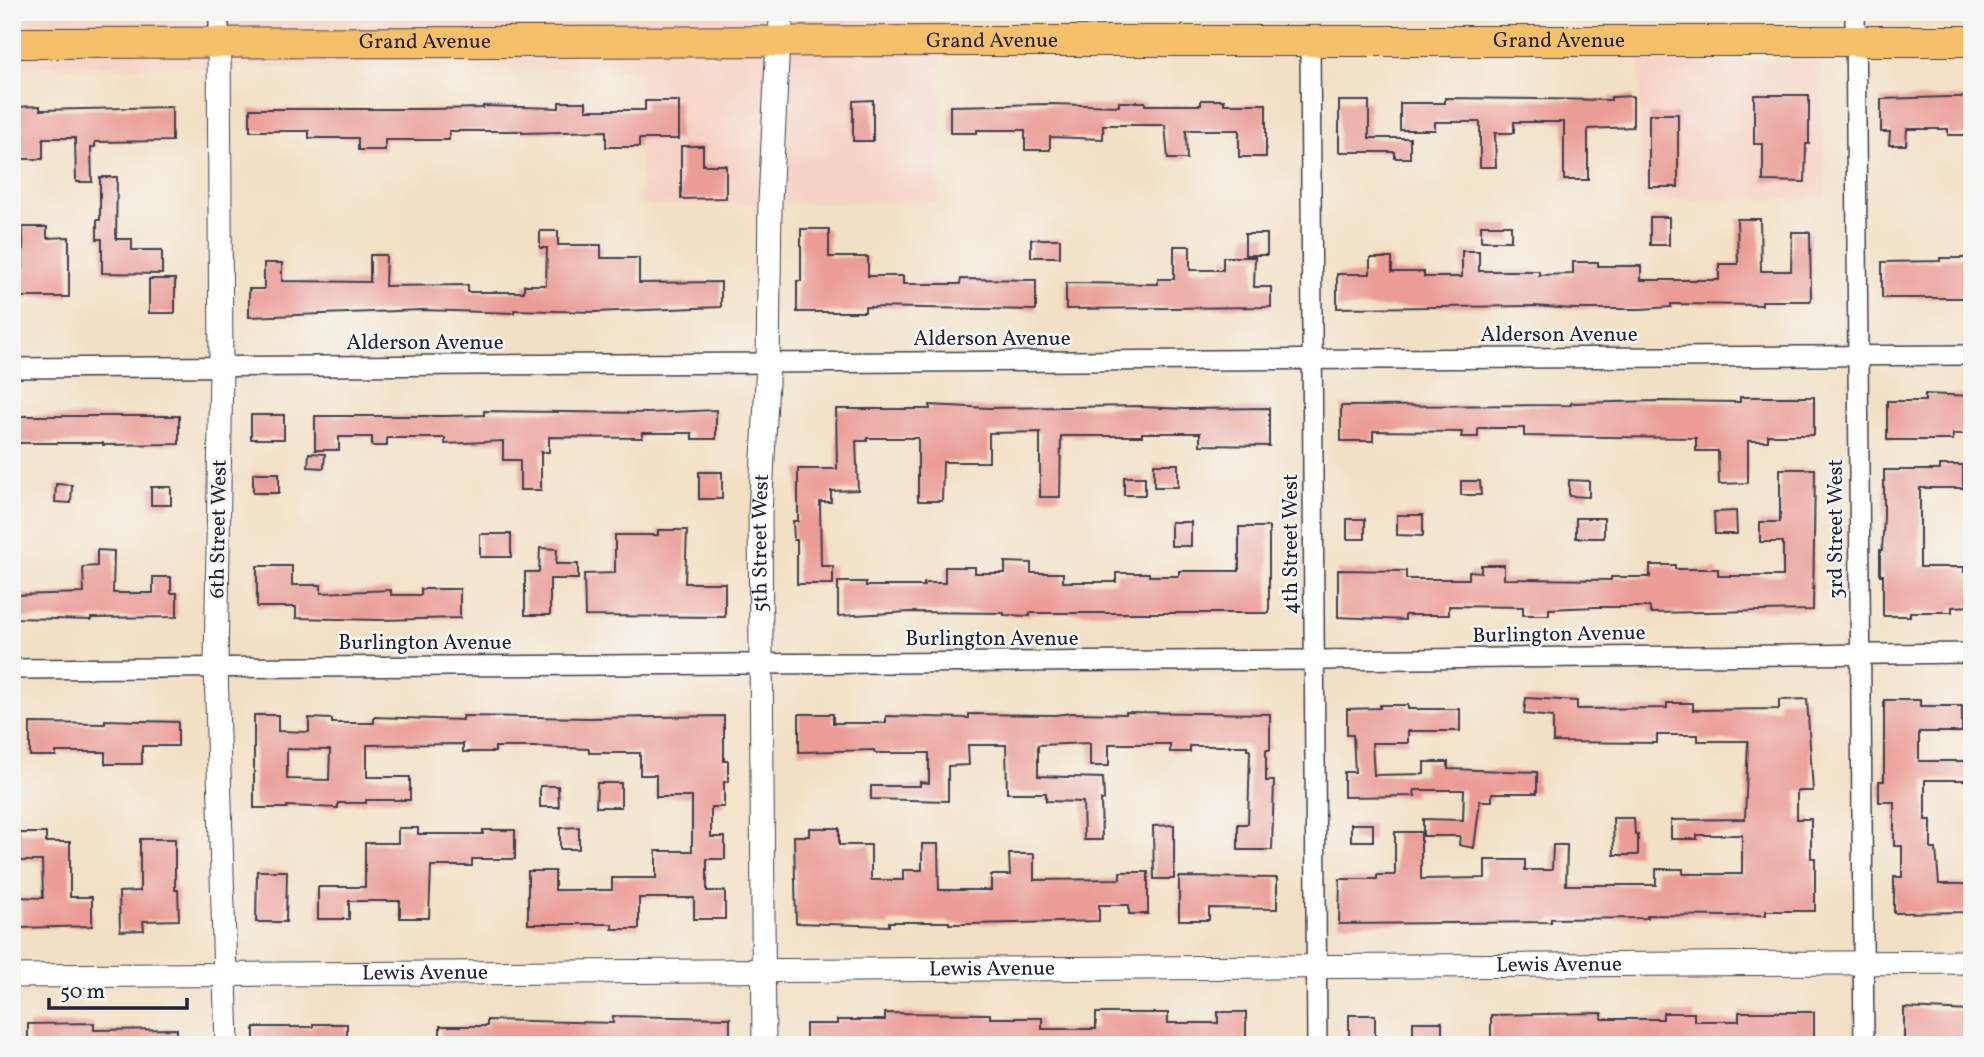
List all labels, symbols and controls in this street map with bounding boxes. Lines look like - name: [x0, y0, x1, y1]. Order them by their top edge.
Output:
- street label: Grand Avenue: [926, 26, 1058, 55]
- street label: Grand Avenue: [1493, 26, 1625, 55]
- street label: Grand Avenue: [359, 27, 491, 57]
- street label: Alderson Avenue: [1480, 321, 1638, 350]
- street label: Alderson Avenue: [913, 325, 1071, 354]
- street label: Alderson Avenue: [346, 329, 504, 358]
- street label: 6th Street West: [203, 459, 235, 599]
- street label: 3rd Street West: [1822, 459, 1851, 599]
- street label: 5th Street West: [745, 473, 777, 612]
- street label: 4th Street West: [1277, 474, 1306, 614]
- street label: Burlington Avenue: [1472, 619, 1646, 651]
- street label: Burlington Avenue: [905, 625, 1079, 654]
- street label: Burlington Avenue: [338, 629, 512, 658]
- street label: Lewis Avenue: [1496, 950, 1622, 980]
- street label: Lewis Avenue: [929, 954, 1055, 984]
- street label: Lewis Avenue: [362, 958, 488, 988]
- scale bar: [49, 966, 187, 1010]
- text: 50 m: [60, 978, 105, 1007]

